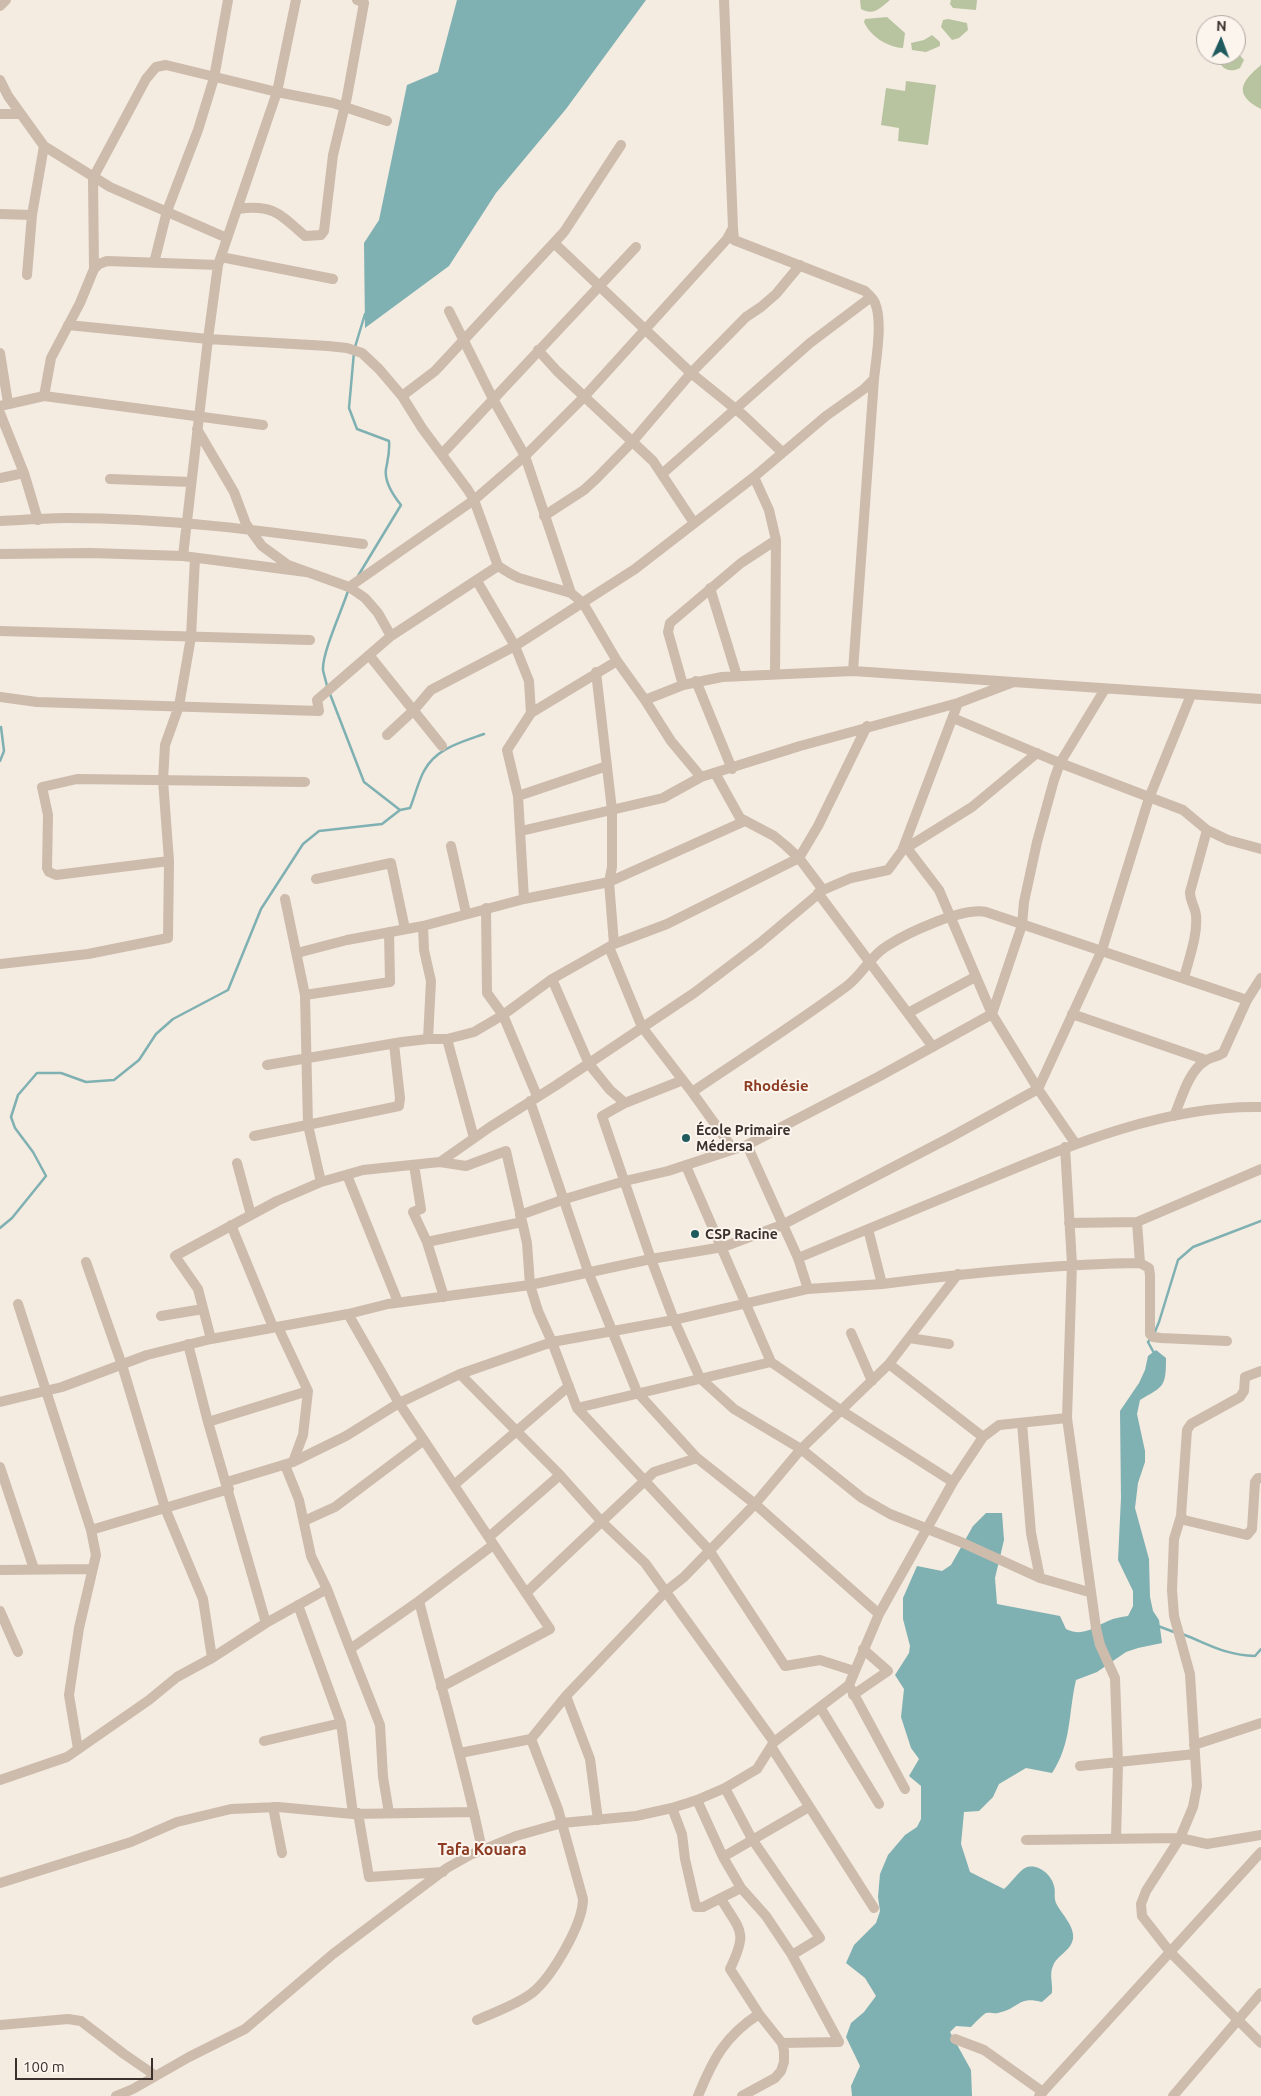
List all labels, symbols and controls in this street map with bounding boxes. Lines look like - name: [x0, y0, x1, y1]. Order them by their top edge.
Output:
- north arrow: [1196, 15, 1246, 65]
- text: N: [1216, 18, 1227, 34]
- district label: Rhodésie: [743, 1077, 809, 1095]
- place label: École Primaire Médersa: [696, 1122, 791, 1154]
- marker: École Primaire Médersa: [680, 1132, 692, 1144]
- place label: CSP Racine: [705, 1226, 778, 1242]
- marker: CSP Racine: [689, 1228, 701, 1240]
- district label: Tafa Kouara: [437, 1840, 527, 1860]
- scale bar: [18, 2048, 155, 2080]
- text: 100 m: [23, 2058, 65, 2075]

